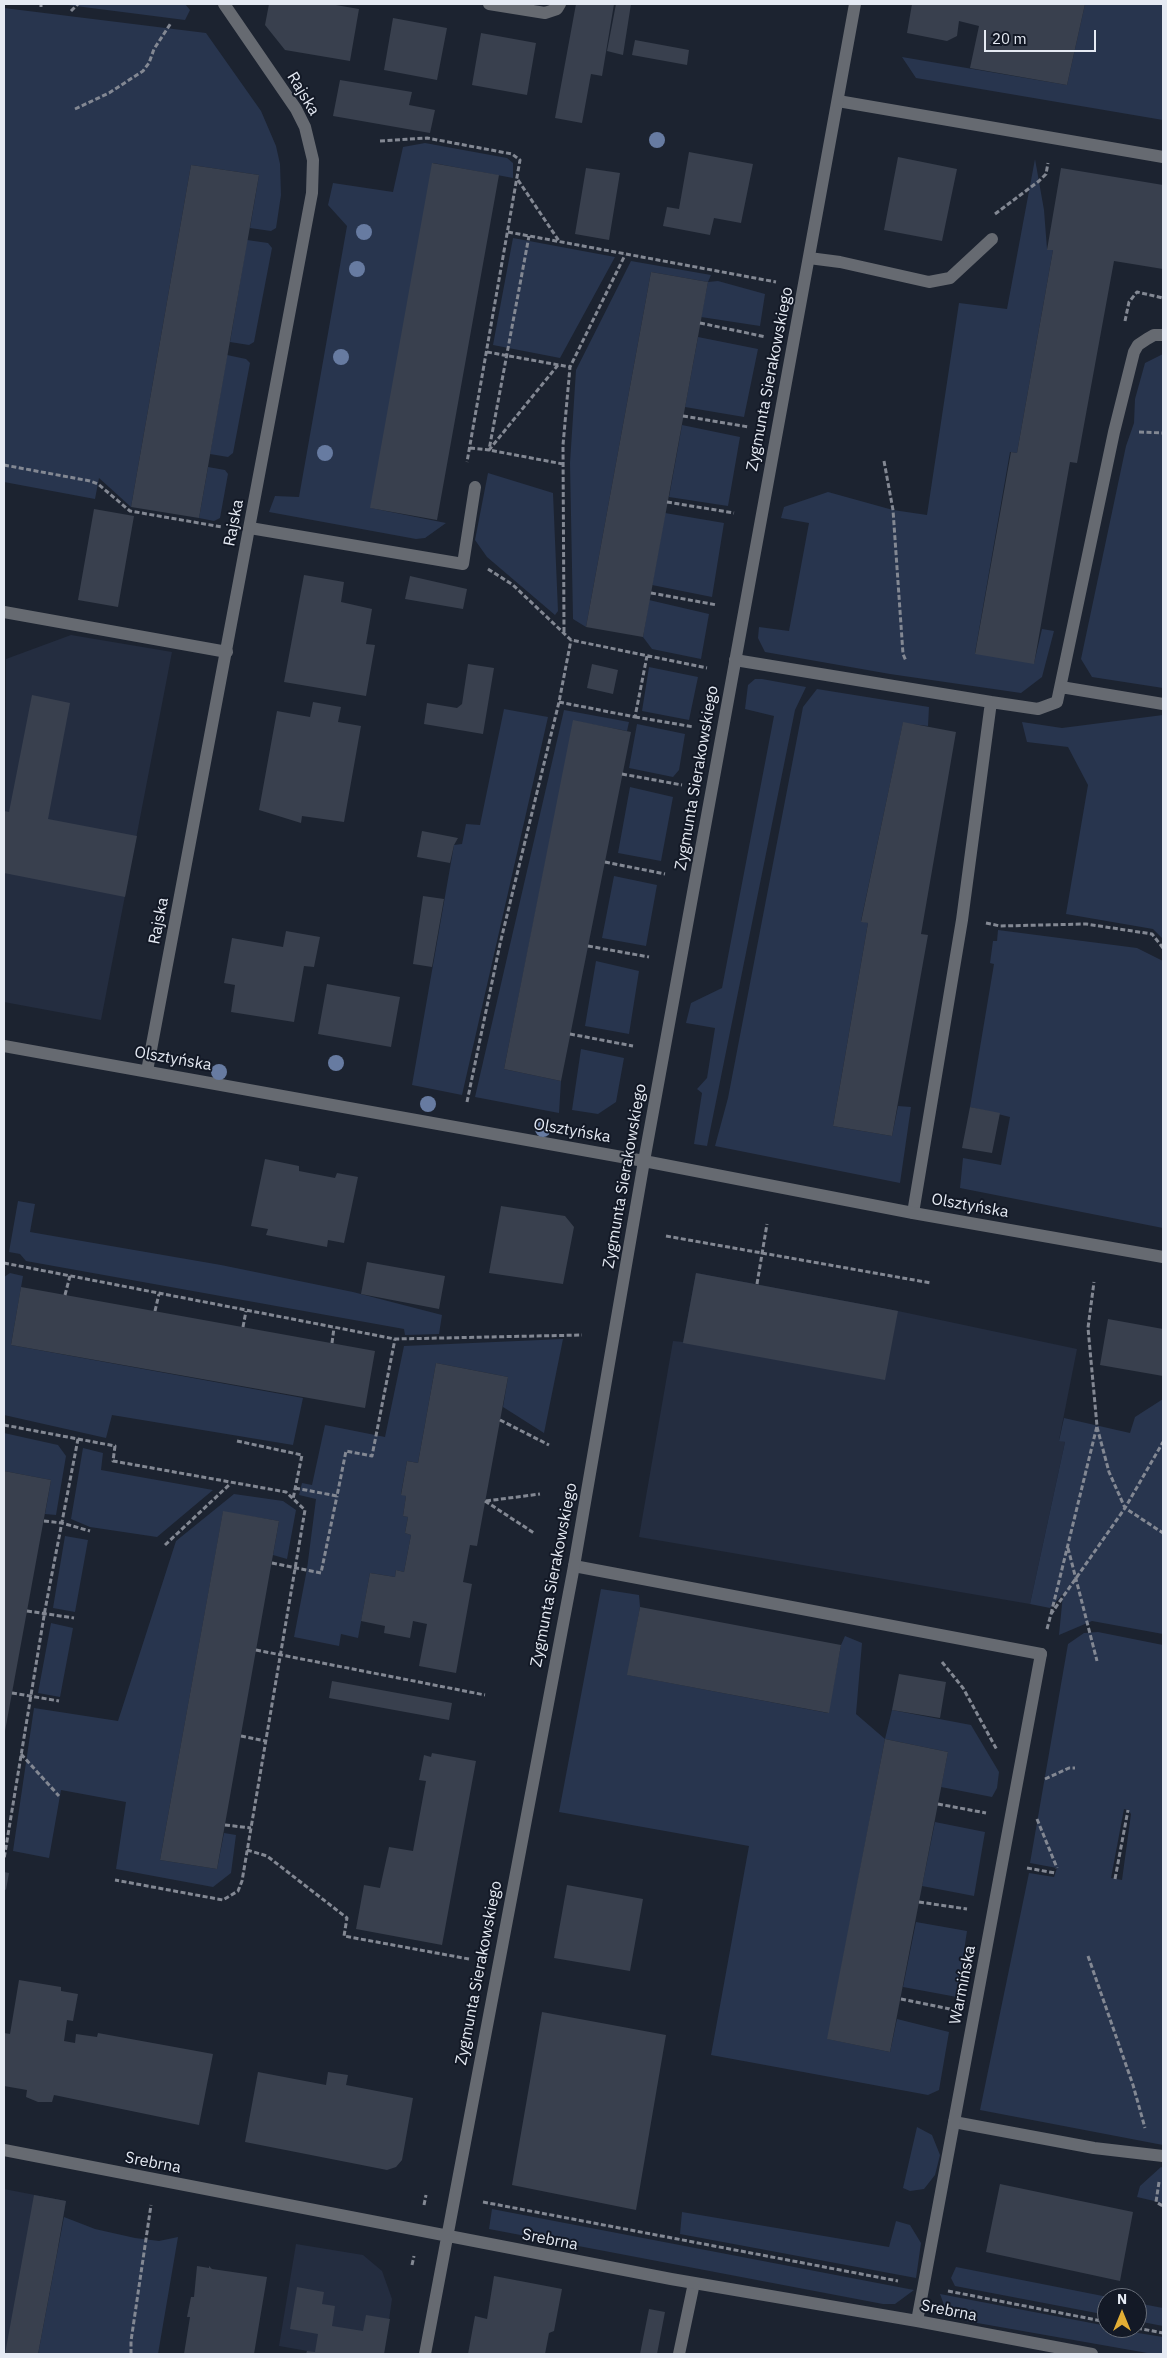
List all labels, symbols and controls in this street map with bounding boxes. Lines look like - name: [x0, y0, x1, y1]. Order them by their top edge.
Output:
- scale bar: [987, 20, 1100, 52]
- text: 20 m: [992, 29, 1027, 48]
- street label: Rajska: [283, 69, 323, 119]
- street label: Zygmunta Sierakowskiego: [743, 285, 797, 473]
- street label: Rajska: [220, 498, 248, 548]
- street label: Zygmunta Sierakowskiego: [671, 684, 723, 872]
- street label: Rajska: [145, 896, 173, 946]
- street label: Olsztyńska: [133, 1043, 213, 1075]
- street label: Zygmunta Sierakowskiego: [599, 1082, 651, 1270]
- street label: Olsztyńska: [532, 1115, 612, 1147]
- street label: Olsztyńska: [930, 1190, 1010, 1222]
- street label: Zygmunta Sierakowskiego: [527, 1481, 581, 1669]
- street label: Zygmunta Sierakowskiego: [452, 1879, 506, 2067]
- street label: Warmińska: [946, 1944, 980, 2026]
- street label: Srebrna: [123, 2148, 183, 2178]
- street label: Srebrna: [520, 2225, 580, 2255]
- north arrow: [1097, 2288, 1147, 2338]
- text: N: [1117, 2290, 1127, 2308]
- street label: Srebrna: [919, 2296, 979, 2326]

